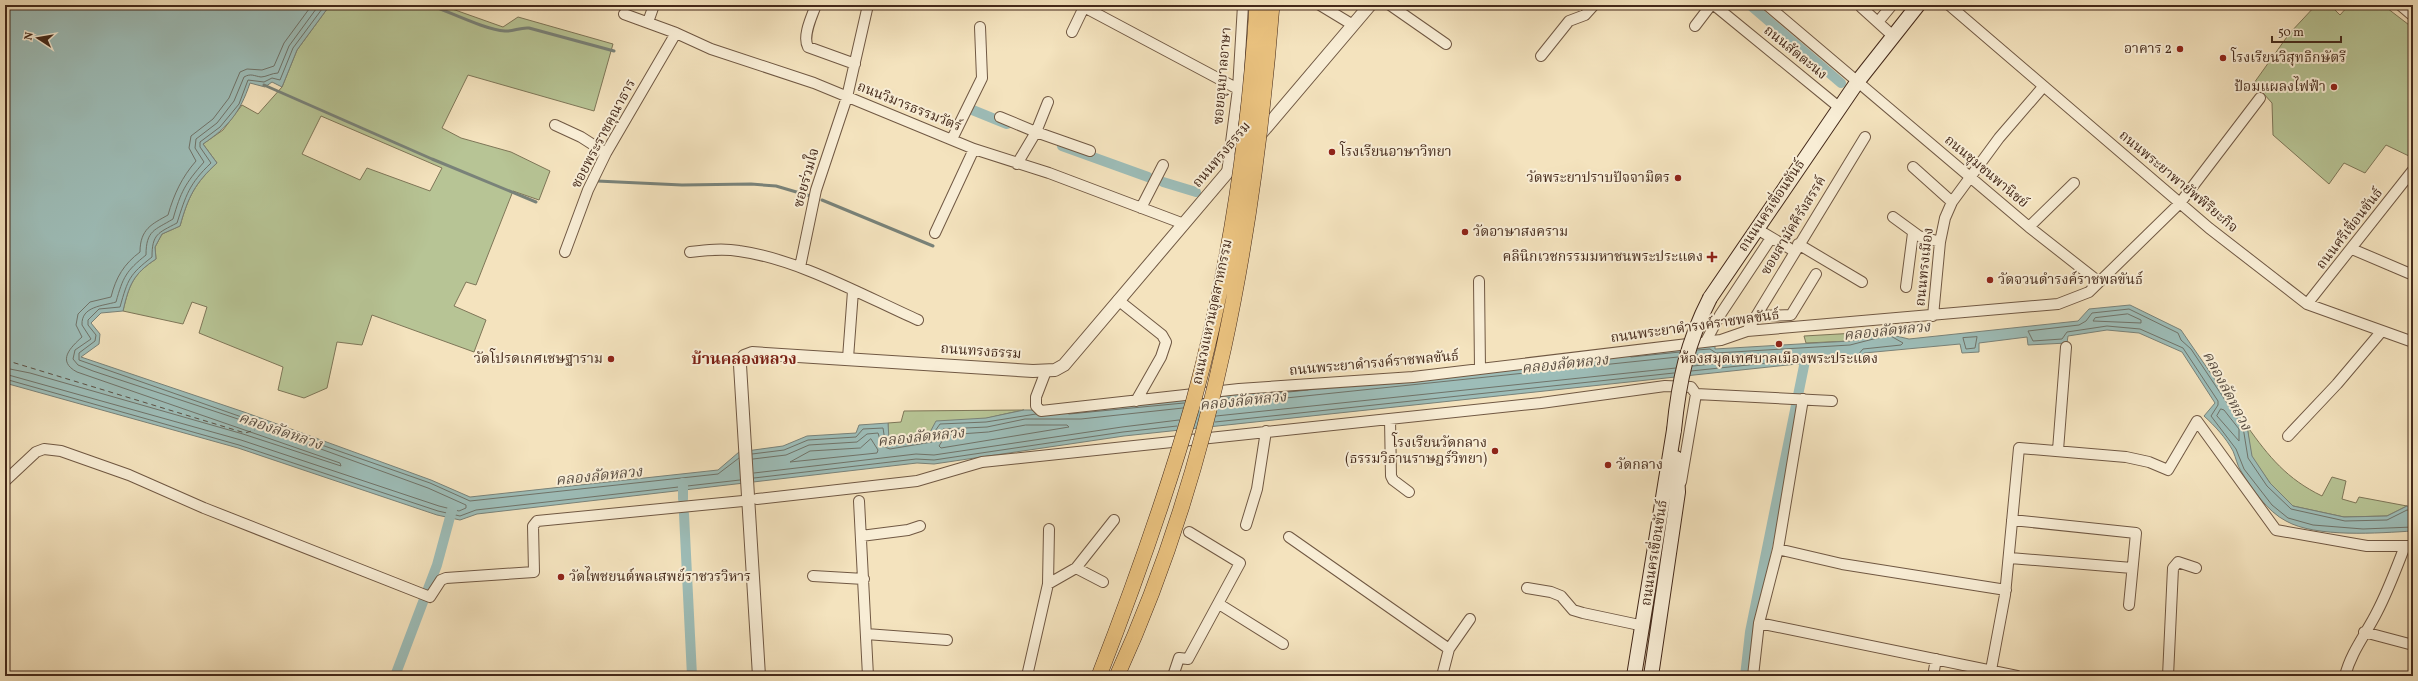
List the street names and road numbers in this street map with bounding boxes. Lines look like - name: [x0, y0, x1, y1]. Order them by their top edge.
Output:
- street label: ถนนสัตตะนง: [1759, 22, 1831, 84]
- street label: ซอยอุนบาลอาษา: [1209, 26, 1237, 126]
- street label: ซอยพระราชคุณาธาร: [567, 76, 641, 192]
- street label: ถนนวิมารธรรมวัตร์: [854, 76, 965, 137]
- street label: ถนนทรงธรรม: [1189, 118, 1255, 192]
- street label: ถนนพระยาพายัพพิริยะกิจ: [2114, 126, 2242, 238]
- street label: ถนนชุมชนพานิชย์: [1940, 130, 2033, 213]
- street label: ซอยร่วมใจ: [787, 145, 825, 210]
- street label: ถนนนครเขื่อนขันธ์: [1732, 155, 1810, 256]
- street label: ซอยสามัคคีรังสรรค์: [1756, 172, 1831, 279]
- street label: ถนนศรีเขื่อนขันธ์: [2311, 183, 2388, 274]
- street label: ถนนทรงเมือง: [1911, 227, 1939, 307]
- street label: ถนนวงแหวนอุตสาหกรรม: [1188, 238, 1238, 386]
- street label: ถนนพระยาดำรงค์ราชพลขันธ์: [1609, 305, 1781, 348]
- street label: ถนนทรงธรรม: [940, 340, 1022, 364]
- street label: ถนนพระยาดำรงค์ราชพลขันธ์: [1288, 346, 1460, 381]
- street label: ถนนนครเขื่อนขันธ์: [1635, 498, 1673, 607]

